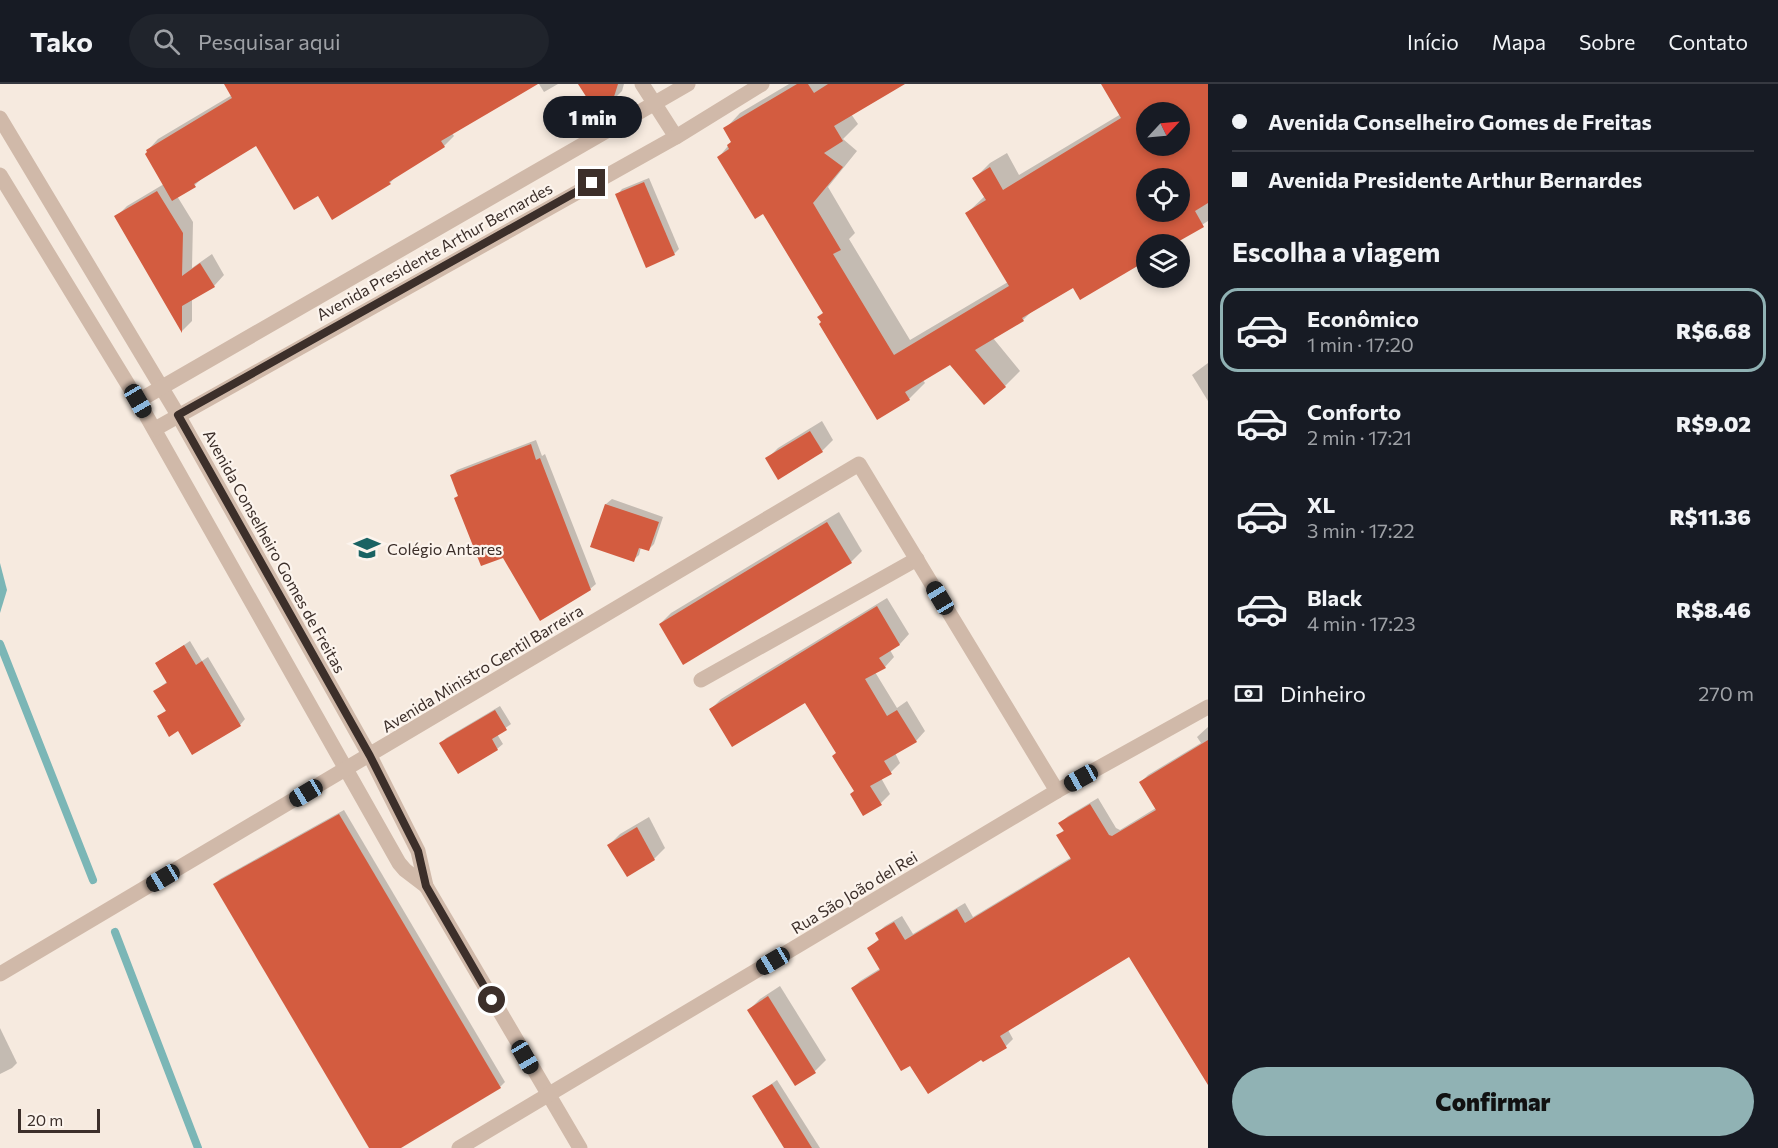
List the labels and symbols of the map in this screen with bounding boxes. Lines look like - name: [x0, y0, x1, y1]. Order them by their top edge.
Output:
- callout: 1 min: [542, 96, 642, 138]
- north arrow: [1136, 102, 1190, 156]
- route end: [578, 169, 605, 196]
- street label: Avenida Presidente Arthur Bernardes: [313, 178, 555, 324]
- car: [121, 381, 155, 421]
- street label: Avenida Conselheiro Gomes de Freitas: [200, 426, 350, 676]
- school or university icon: Colégio Antares: [352, 533, 382, 563]
- place label: Colégio Antares: [387, 539, 502, 558]
- car: [923, 578, 957, 618]
- street label: Avenida Ministro Gentil Barreira: [378, 600, 586, 736]
- car: [1061, 761, 1101, 795]
- car: [286, 776, 326, 810]
- street label: Rua São João del Rei: [787, 847, 921, 937]
- car: [143, 861, 183, 895]
- car: [753, 944, 793, 978]
- route start: [478, 986, 505, 1013]
- car: [508, 1037, 542, 1077]
- scale bar: [18, 1106, 100, 1134]

